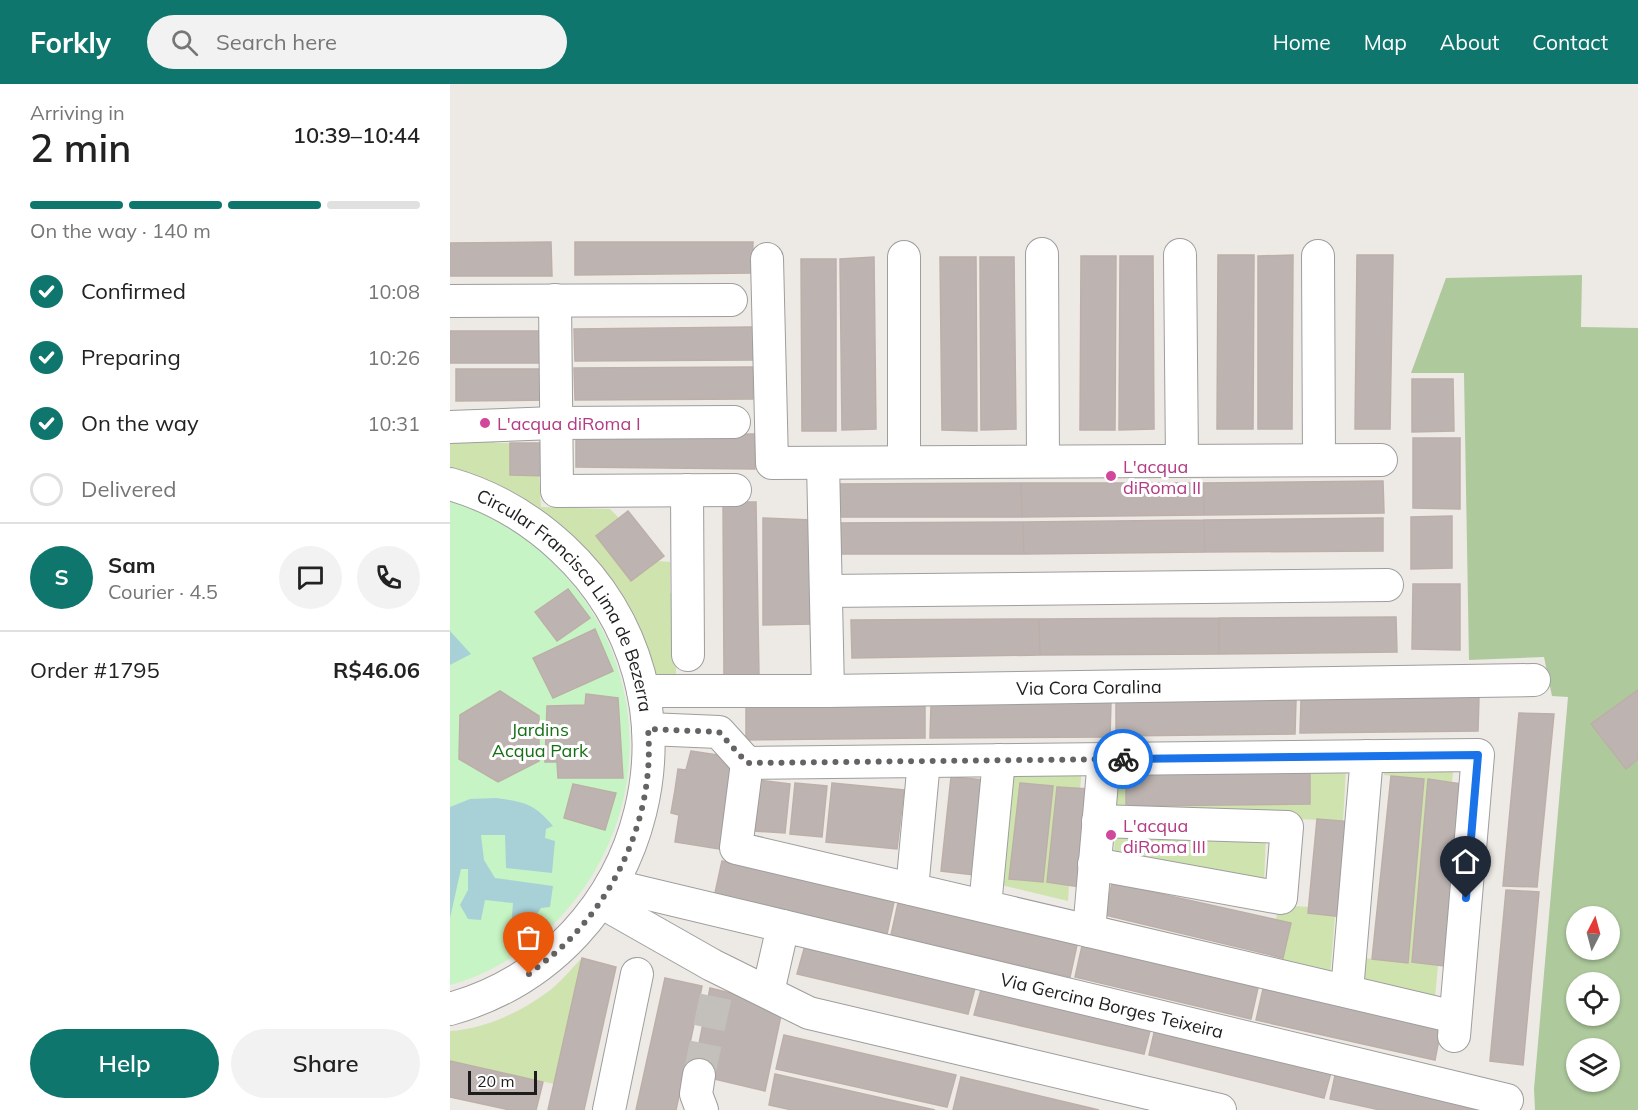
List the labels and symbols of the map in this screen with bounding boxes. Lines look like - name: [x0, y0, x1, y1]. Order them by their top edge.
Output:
- place label: L'acqua diRoma I: [497, 412, 641, 435]
- marker: L'acqua diRoma I: [478, 416, 492, 430]
- place label: L'acqua diRoma II: [1123, 455, 1201, 499]
- marker: L'acqua diRoma II: [1104, 469, 1118, 483]
- street label: Circular Francisca Lima de Bezerra: [473, 483, 658, 713]
- street label: Via Cora Coralina: [1016, 674, 1162, 700]
- park label: Jardins Acqua Park: [492, 718, 589, 762]
- courier: [1093, 729, 1153, 789]
- place label: L'acqua diRoma III: [1123, 814, 1206, 858]
- marker: L'acqua diRoma III: [1104, 828, 1118, 842]
- pin: [1440, 836, 1491, 898]
- north arrow: [1566, 906, 1620, 960]
- pin: [503, 912, 554, 974]
- street label: Via Gercina Borges Teixeira: [998, 967, 1226, 1043]
- scale bar: [468, 1068, 537, 1096]

